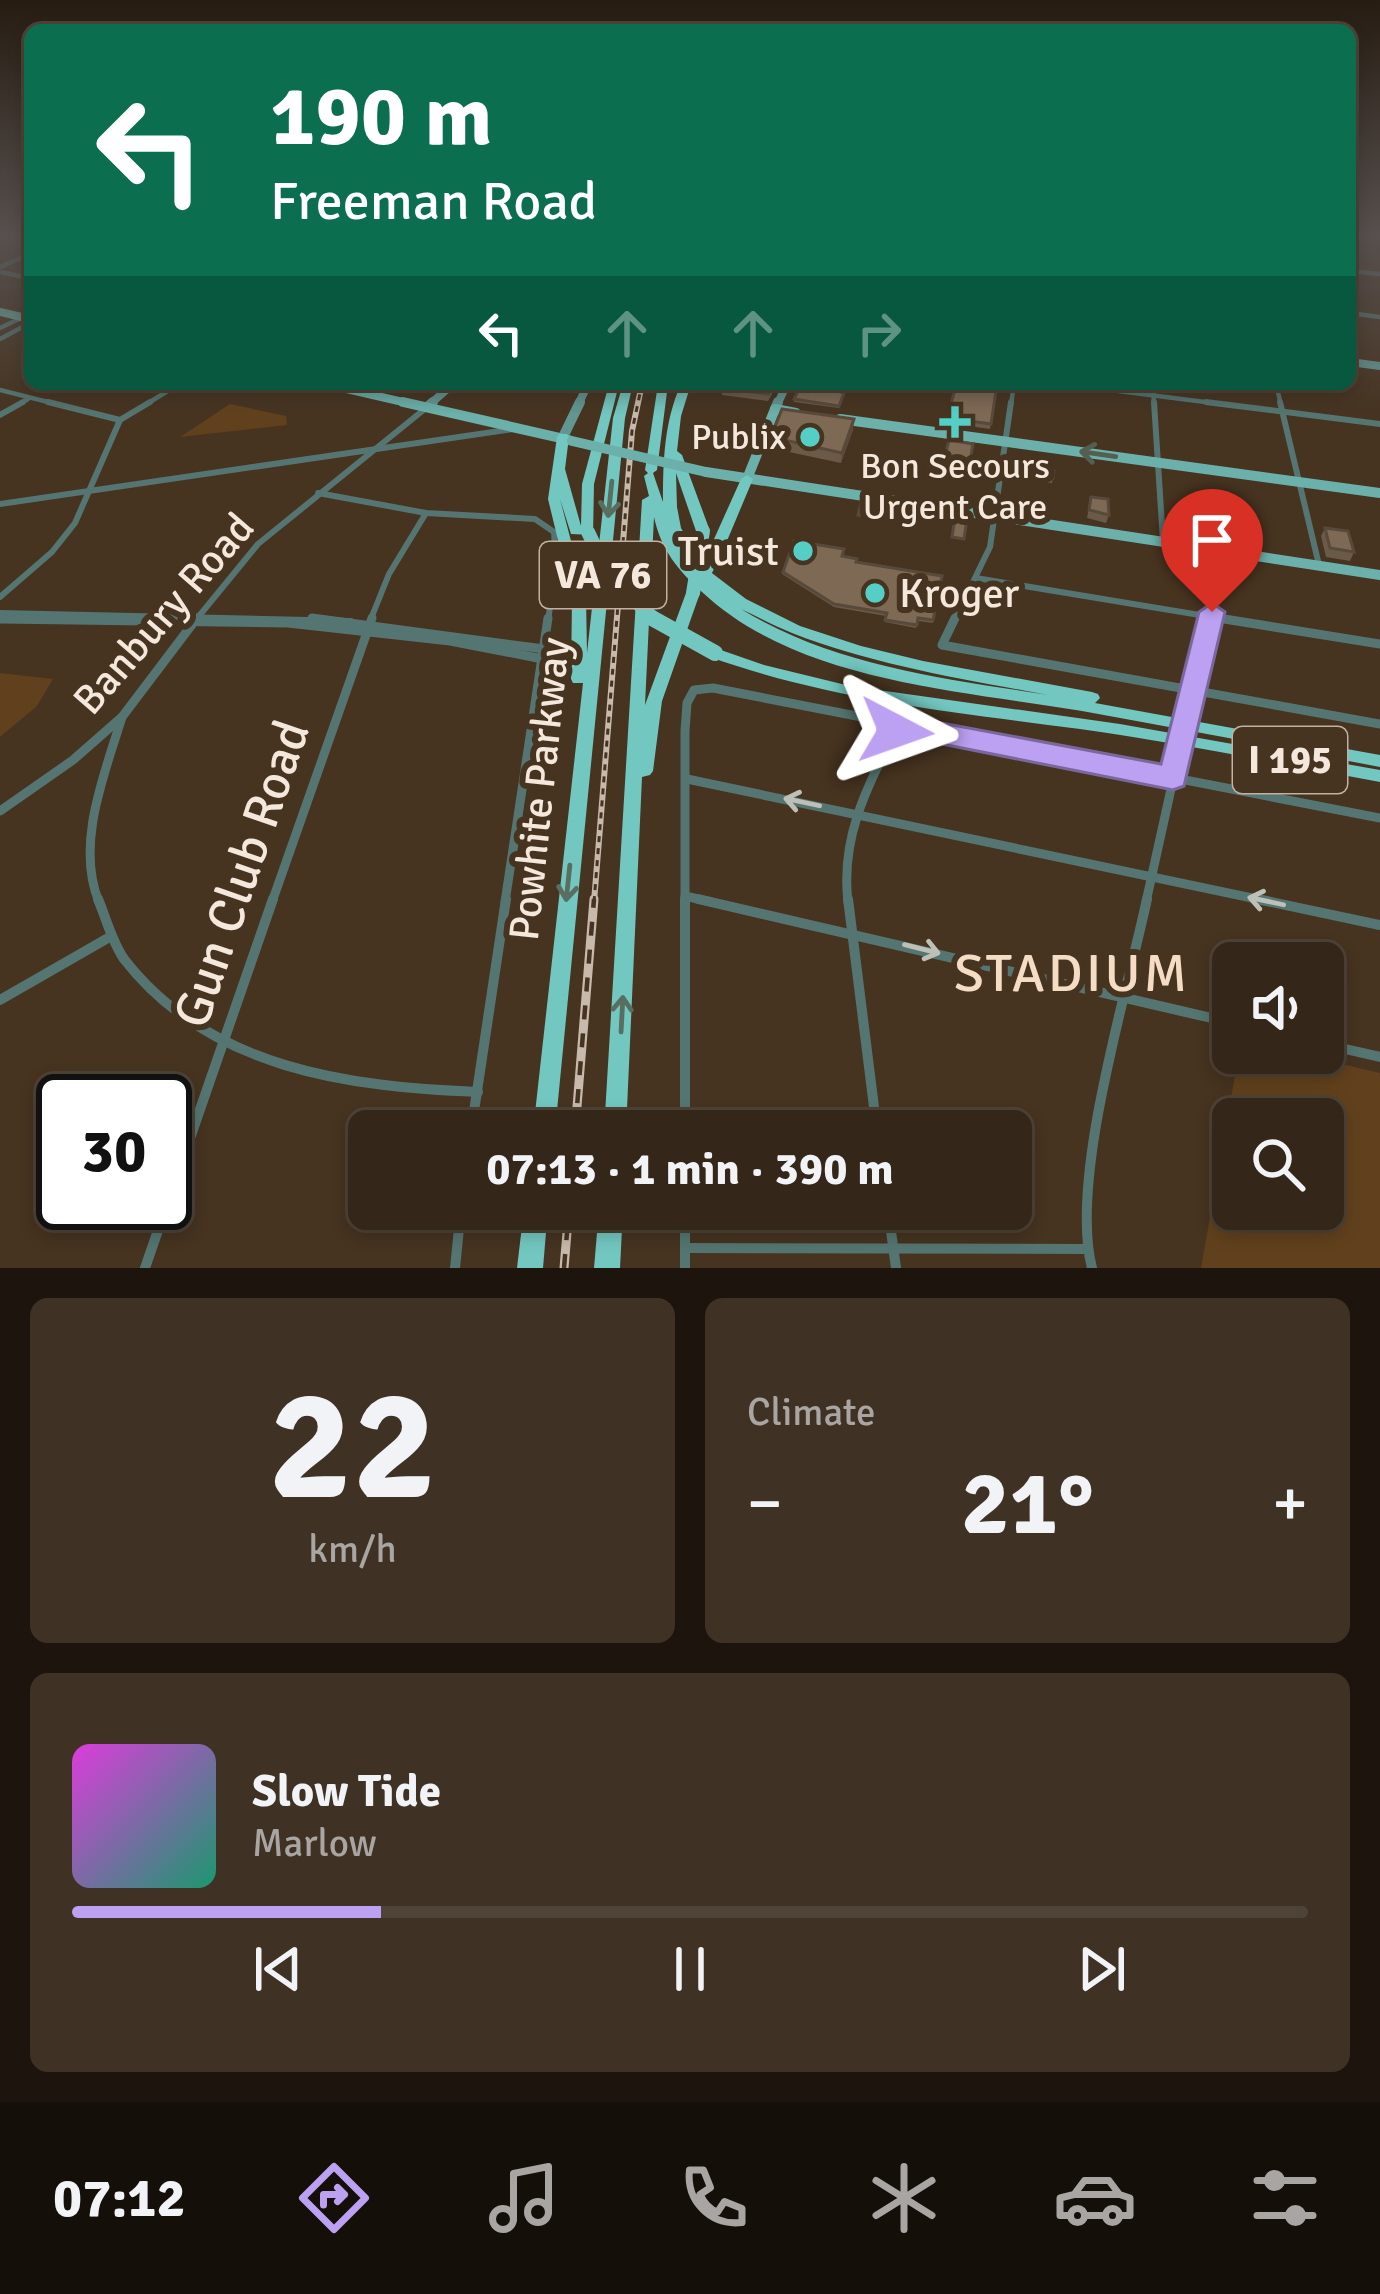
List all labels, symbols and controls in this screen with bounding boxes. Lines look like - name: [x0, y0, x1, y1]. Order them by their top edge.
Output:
- text: 190 m: [270, 65, 492, 169]
- icon: left: [72, 72, 228, 228]
- text: Freeman Road: [270, 168, 597, 235]
- icon: left: [468, 300, 534, 366]
- icon: ahead: [594, 300, 660, 366]
- icon: ahead: [720, 300, 786, 366]
- icon: right: [846, 300, 912, 366]
- marker: Bon Secours Urgent Care: [939, 406, 971, 438]
- place label: Publix: [691, 415, 786, 460]
- marker: Publix: [797, 424, 823, 450]
- one-way arrow: [1079, 442, 1118, 464]
- place label: Bon Secours Urgent Care: [860, 444, 1050, 530]
- one-way arrow: [599, 479, 621, 518]
- pin: [1161, 489, 1263, 612]
- street label: Banbury Road: [63, 503, 265, 725]
- icon: arrive: [1179, 507, 1245, 573]
- place label: Truist: [678, 526, 779, 577]
- marker: Truist: [790, 538, 816, 564]
- road number: VA 76: [540, 542, 666, 608]
- place label: Kroger: [899, 568, 1020, 619]
- marker: Kroger: [862, 580, 888, 606]
- street label: Powhite Parkway: [499, 635, 581, 943]
- position arrow: [833, 668, 959, 794]
- street label: Gun Club Road: [160, 712, 324, 1036]
- road number: I 195: [1233, 727, 1347, 793]
- one-way arrow: [783, 790, 821, 813]
- one-way arrow: [556, 862, 579, 901]
- one-way arrow: [1247, 889, 1286, 911]
- one-way arrow: [903, 939, 941, 961]
- district label: STADIUM: [954, 940, 1190, 1007]
- map controls: [1212, 942, 1344, 1230]
- button: sound: [1212, 942, 1344, 1074]
- one-way arrow: [611, 995, 634, 1034]
- speed limit sign: 30: [36, 1074, 192, 1230]
- button: search: [1212, 1098, 1344, 1230]
- text: 07:13 · 1 min · 390 m: [486, 1142, 894, 1197]
- text: 22: [268, 1350, 437, 1543]
- text: Climate: [747, 1388, 876, 1436]
- text: 21°: [961, 1448, 1094, 1559]
- text: −: [747, 1463, 783, 1544]
- text: +: [1272, 1463, 1308, 1544]
- text: km/h: [308, 1525, 397, 1573]
- text: Slow Tide: [252, 1764, 441, 1819]
- text: Marlow: [252, 1819, 377, 1867]
- icon: previous: [245, 1936, 311, 2002]
- icon: pause: [657, 1936, 723, 2002]
- icon: next: [1069, 1936, 1135, 2002]
- icon: directions: [292, 2156, 376, 2240]
- icon: music: [482, 2156, 566, 2240]
- icon: phone: [672, 2156, 756, 2240]
- icon: climate: [862, 2156, 946, 2240]
- icon: car: [1053, 2156, 1137, 2240]
- icon: filters: [1243, 2156, 1327, 2240]
- text: 07:12: [53, 2165, 186, 2232]

